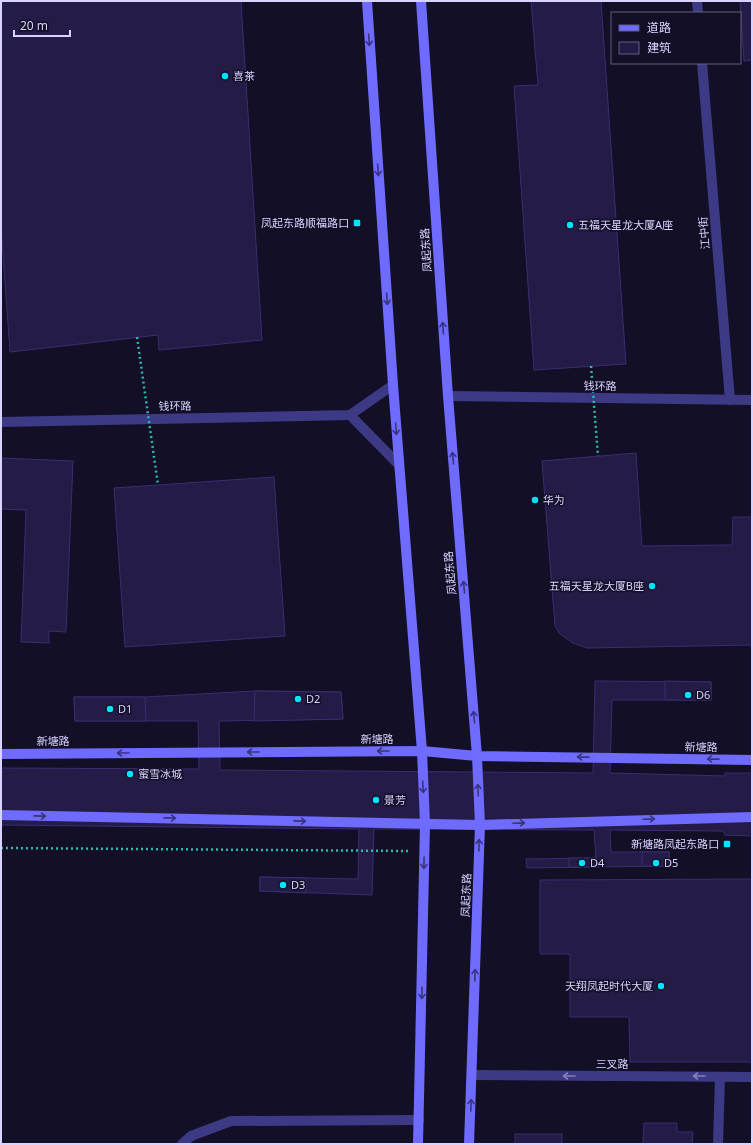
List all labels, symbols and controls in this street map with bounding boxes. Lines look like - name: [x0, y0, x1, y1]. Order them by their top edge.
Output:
- scale bar: [14, 12, 70, 38]
- legend: [611, 12, 741, 64]
- text: 20 m: [20, 17, 48, 34]
- text: 道路: [647, 19, 671, 36]
- one-way arrow: [366, 33, 373, 46]
- text: 建筑: [647, 39, 671, 56]
- place label: 喜茶: [233, 68, 255, 83]
- marker: 喜茶: [220, 71, 230, 81]
- one-way arrow: [375, 163, 382, 176]
- place label: 凤起东路顺福路口: [261, 215, 349, 230]
- street label: 江中街: [695, 216, 712, 250]
- place label: 五福天星龙大厦A座: [578, 217, 673, 232]
- marker: 凤起东路顺福路口: [352, 218, 362, 228]
- marker: 五福天星龙大厦A座: [565, 220, 575, 230]
- street label: 凤起东路: [416, 228, 435, 273]
- one-way arrow: [384, 292, 391, 305]
- one-way arrow: [440, 322, 447, 335]
- street label: 钱环路: [583, 378, 617, 393]
- street label: 钱环路: [158, 398, 192, 413]
- one-way arrow: [393, 422, 400, 435]
- one-way arrow: [450, 452, 457, 465]
- place label: 华为: [543, 492, 565, 507]
- marker: 华为: [530, 495, 540, 505]
- street label: 凤起东路: [440, 550, 459, 596]
- place label: 五福天星龙大厦B座: [549, 578, 644, 593]
- one-way arrow: [460, 581, 467, 594]
- marker: 五福天星龙大厦B座: [647, 581, 657, 591]
- place label: D6: [696, 687, 710, 702]
- marker: D6: [683, 690, 693, 700]
- place label: D2: [306, 691, 320, 706]
- marker: D2: [293, 694, 303, 704]
- place label: D1: [118, 701, 132, 716]
- marker: D1: [105, 704, 115, 714]
- one-way arrow: [471, 711, 478, 724]
- street label: 新塘路: [361, 731, 394, 746]
- street label: 新塘路: [37, 733, 70, 748]
- street label: 新塘路: [684, 739, 718, 754]
- one-way arrow: [377, 747, 390, 755]
- one-way arrow: [247, 748, 260, 756]
- one-way arrow: [117, 749, 130, 757]
- one-way arrow: [577, 753, 590, 761]
- one-way arrow: [707, 756, 720, 763]
- place label: 蜜雪冰城: [138, 766, 182, 781]
- marker: 蜜雪冰城: [125, 769, 135, 779]
- one-way arrow: [420, 780, 427, 793]
- one-way arrow: [475, 784, 482, 797]
- place label: 景芳: [384, 792, 406, 807]
- marker: 景芳: [371, 795, 381, 805]
- one-way arrow: [33, 812, 46, 820]
- one-way arrow: [163, 814, 176, 822]
- one-way arrow: [642, 815, 655, 823]
- one-way arrow: [293, 817, 306, 825]
- one-way arrow: [512, 820, 525, 827]
- place label: 新塘路凤起东路口: [631, 836, 719, 851]
- one-way arrow: [475, 839, 483, 852]
- marker: 新塘路凤起东路口: [722, 839, 732, 849]
- place label: D4: [590, 855, 605, 870]
- place label: D5: [664, 855, 678, 870]
- one-way arrow: [420, 856, 428, 869]
- marker: D4: [577, 858, 587, 868]
- marker: D5: [651, 858, 661, 868]
- street label: 凤起东路: [457, 873, 474, 917]
- place label: D3: [291, 877, 305, 892]
- marker: D3: [278, 880, 288, 890]
- one-way arrow: [471, 969, 479, 982]
- place label: 天翔凤起时代大厦: [565, 978, 653, 993]
- marker: 天翔凤起时代大厦: [656, 981, 666, 991]
- one-way arrow: [418, 986, 425, 999]
- street label: 三叉路: [596, 1056, 629, 1071]
- one-way arrow: [563, 1072, 576, 1079]
- one-way arrow: [693, 1072, 706, 1080]
- one-way arrow: [467, 1099, 474, 1112]

